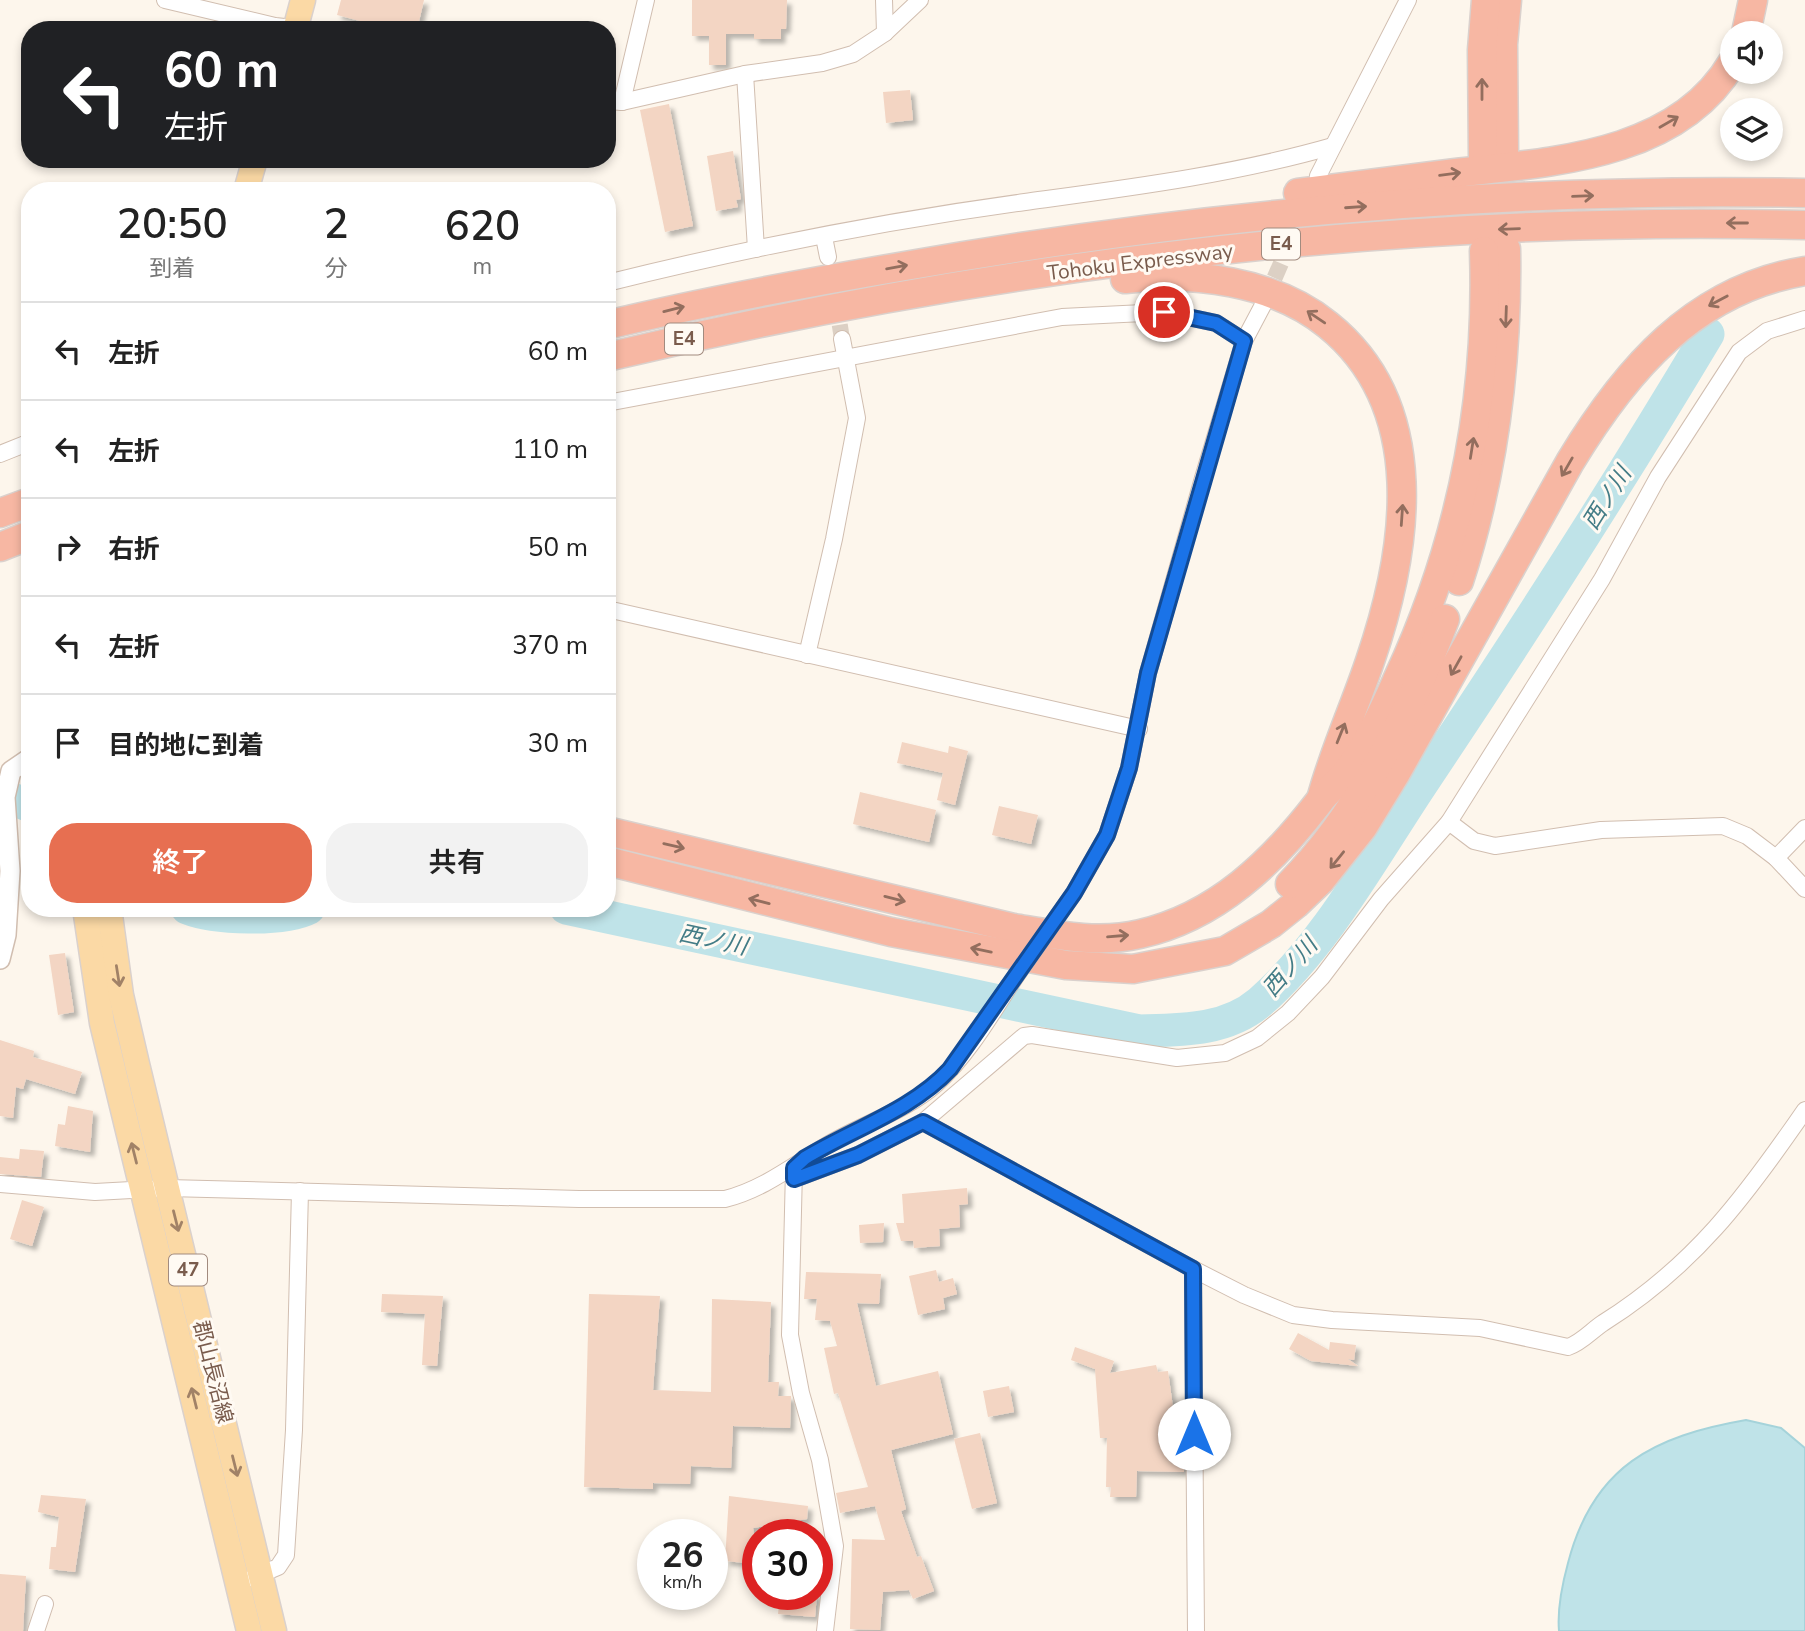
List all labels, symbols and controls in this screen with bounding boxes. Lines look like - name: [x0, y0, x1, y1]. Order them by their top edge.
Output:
- map controls: [1720, 21, 1783, 161]
- button: sound: [1720, 21, 1783, 84]
- text: 60 m: [164, 37, 279, 104]
- icon: left: [49, 49, 140, 140]
- one-way arrow: [1475, 78, 1489, 101]
- button: layers: [1720, 98, 1783, 161]
- text: 左折: [164, 106, 228, 149]
- one-way arrow: [1658, 115, 1679, 128]
- one-way arrow: [1438, 168, 1460, 181]
- one-way arrow: [1571, 190, 1594, 203]
- text: 20:50: [117, 196, 228, 253]
- text: 2: [323, 196, 349, 253]
- text: 620: [445, 198, 520, 255]
- one-way arrow: [1344, 200, 1367, 213]
- one-way arrow: [1726, 216, 1749, 230]
- one-way arrow: [1498, 222, 1521, 235]
- road number: E4: [1262, 228, 1300, 260]
- street label: Tohoku Expressway: [1045, 237, 1235, 287]
- text: m: [472, 251, 492, 282]
- text: 到着: [149, 253, 195, 284]
- text: 分: [325, 253, 348, 284]
- one-way arrow: [885, 260, 908, 273]
- pin: [1134, 282, 1194, 342]
- icon: arrive: [1145, 293, 1183, 331]
- one-way arrow: [1708, 295, 1729, 309]
- one-way arrow: [662, 301, 684, 314]
- one-way arrow: [1499, 305, 1513, 328]
- one-way arrow: [1307, 309, 1326, 324]
- road number: E4: [665, 324, 703, 354]
- icon: left: [49, 332, 87, 370]
- text: 60 m: [528, 334, 588, 369]
- text: 左折: [108, 336, 160, 371]
- icon: left: [49, 430, 87, 468]
- text: 110 m: [512, 432, 588, 467]
- text: 左折: [108, 434, 160, 469]
- one-way arrow: [1466, 437, 1479, 460]
- one-way arrow: [1560, 457, 1574, 477]
- water label: 西ノ川: [1576, 458, 1640, 535]
- one-way arrow: [1395, 504, 1408, 527]
- icon: right: [49, 528, 87, 566]
- text: 50 m: [528, 530, 588, 565]
- text: 右折: [108, 532, 160, 567]
- icon: left: [49, 626, 87, 664]
- text: 370 m: [512, 628, 588, 663]
- text: 左折: [108, 630, 160, 665]
- one-way arrow: [1449, 655, 1462, 676]
- one-way arrow: [1336, 723, 1349, 745]
- icon: arrive: [49, 724, 87, 762]
- text: 30 m: [528, 726, 588, 761]
- text: 目的地に到着: [108, 728, 264, 763]
- button: 終了: [49, 823, 312, 903]
- button: 共有: [326, 823, 588, 903]
- one-way arrow: [662, 840, 685, 854]
- one-way arrow: [1329, 850, 1345, 868]
- one-way arrow: [883, 893, 906, 906]
- one-way arrow: [749, 894, 771, 907]
- water label: 西ノ川: [676, 918, 753, 963]
- one-way arrow: [1106, 929, 1129, 942]
- water label: 西ノ川: [1256, 929, 1326, 1003]
- one-way arrow: [970, 943, 993, 957]
- one-way arrow: [112, 964, 125, 987]
- one-way arrow: [127, 1142, 140, 1165]
- one-way arrow: [170, 1209, 183, 1232]
- road number: 47: [169, 1254, 207, 1286]
- street label: 郡山長沼線: [187, 1318, 239, 1426]
- one-way arrow: [186, 1387, 200, 1410]
- position arrow: [1157, 1397, 1231, 1471]
- one-way arrow: [229, 1454, 242, 1477]
- speed limit sign: 30: [742, 1519, 833, 1610]
- text: 26: [661, 1532, 704, 1579]
- text: km/h: [663, 1570, 702, 1594]

